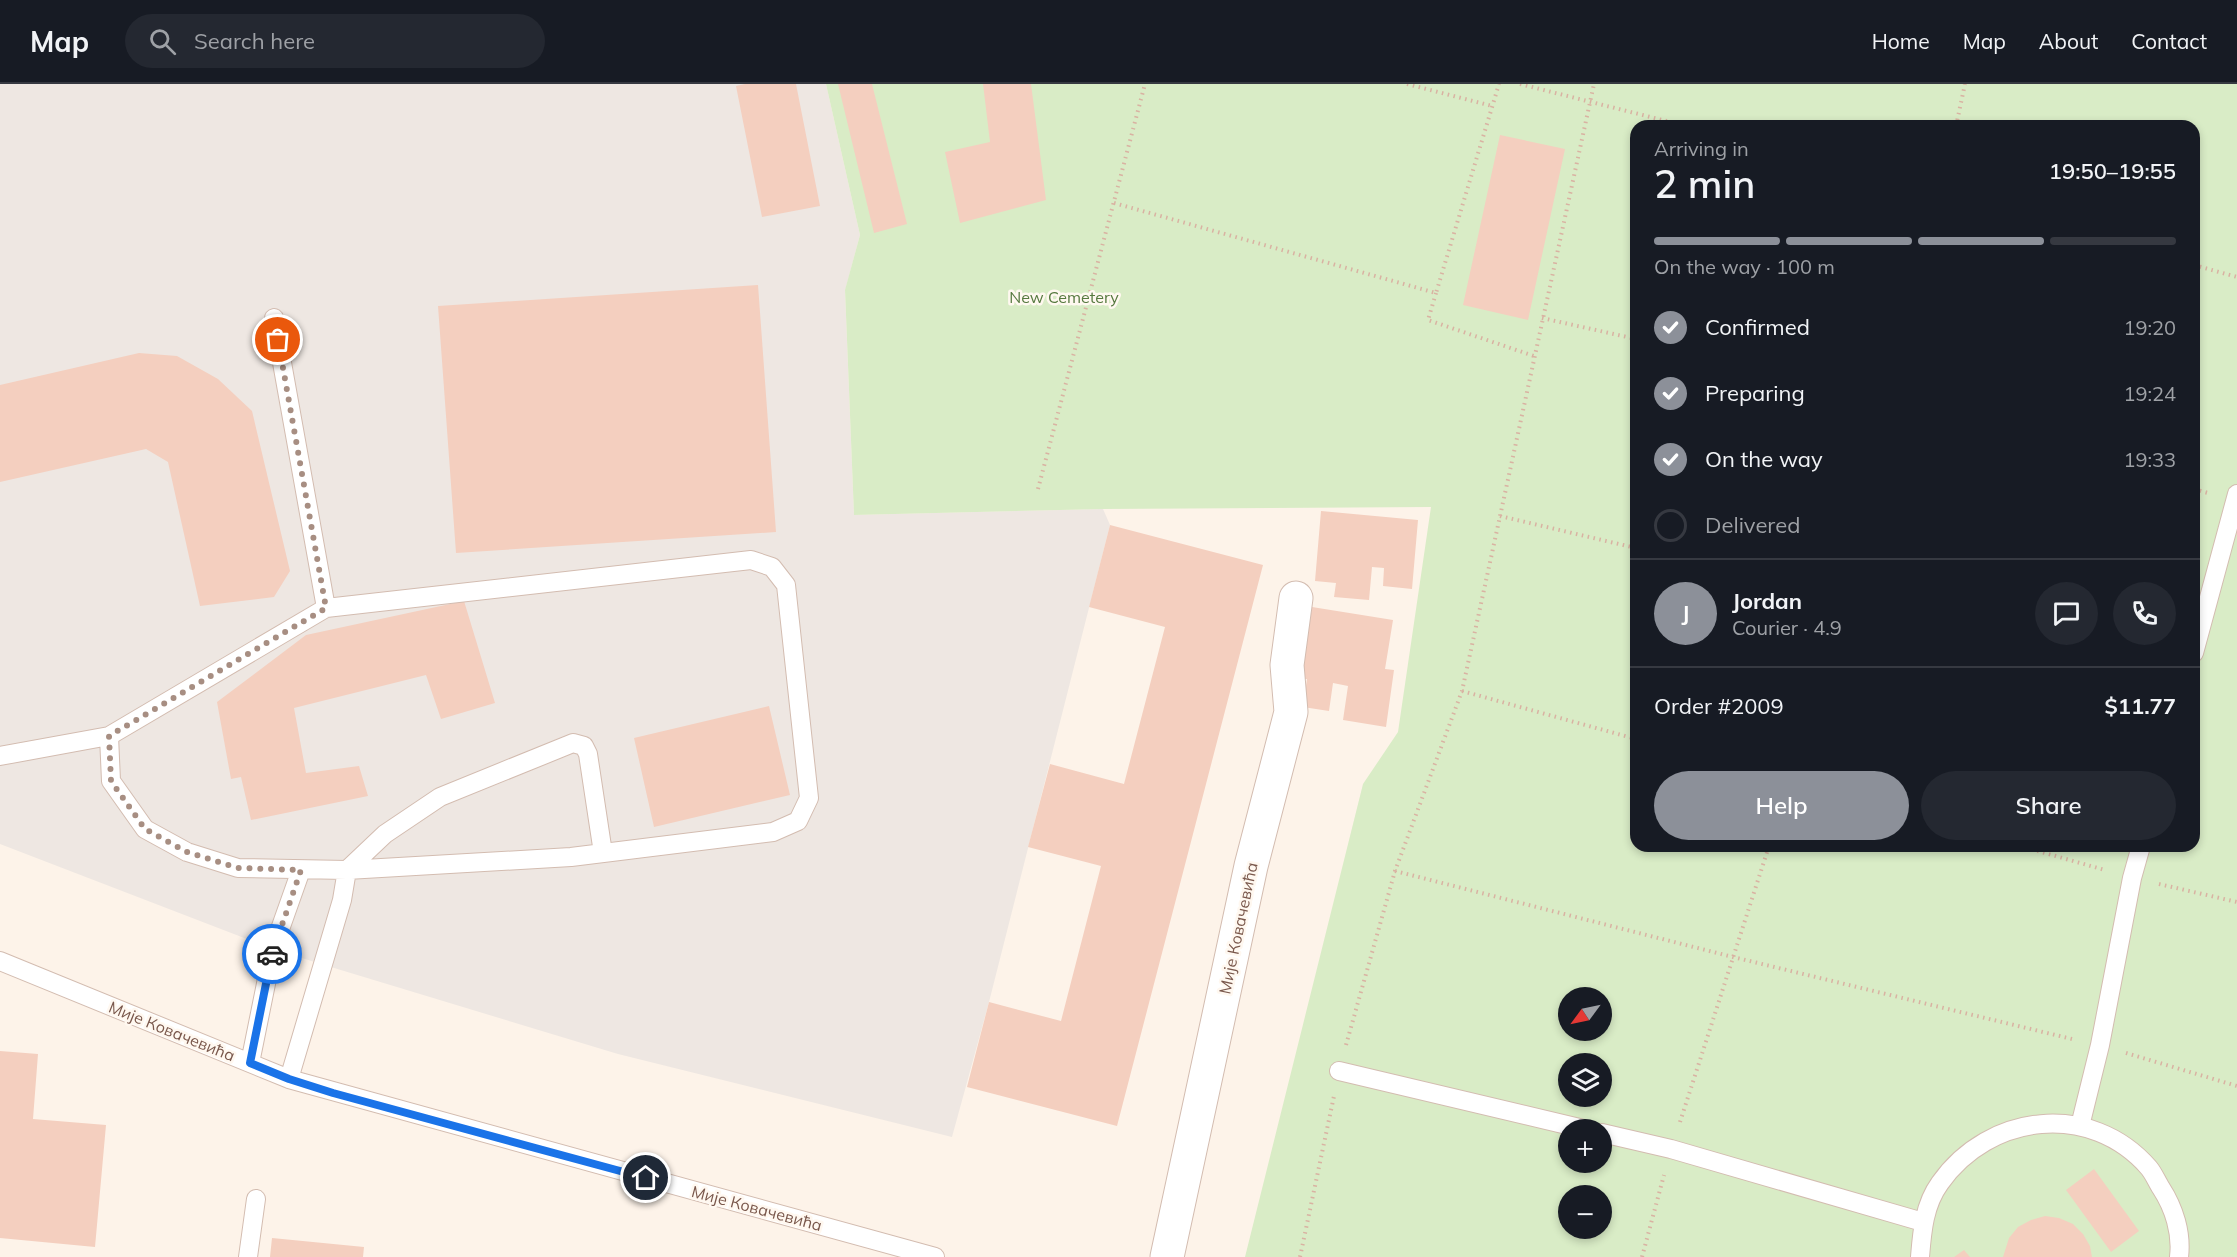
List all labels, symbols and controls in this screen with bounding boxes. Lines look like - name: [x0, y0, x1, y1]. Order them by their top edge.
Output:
- search box: [125, 14, 545, 68]
- text: Map: [30, 24, 89, 59]
- icon: search: [146, 25, 179, 58]
- text: Search here: [194, 27, 315, 55]
- text: Home: [1872, 28, 1930, 54]
- text: Map: [1963, 28, 2006, 54]
- text: About: [2039, 28, 2098, 54]
- text: Contact: [2131, 28, 2207, 54]
- text: Arriving in: [1654, 136, 1749, 161]
- text: 19:50–19:55: [2049, 157, 2176, 185]
- text: 2 min: [1654, 159, 1755, 208]
- text: On the way · 100 m: [1654, 254, 1835, 279]
- park label: New Cemetery: [1009, 287, 1119, 307]
- icon: check: [1654, 311, 1687, 344]
- text: Confirmed: [1705, 313, 1810, 341]
- pin: [252, 314, 303, 365]
- text: 19:20: [2123, 315, 2176, 340]
- icon: bag: [261, 323, 294, 356]
- icon: check: [1654, 377, 1687, 410]
- text: Preparing: [1705, 379, 1805, 407]
- text: 19:24: [2123, 381, 2176, 406]
- icon: check: [1654, 443, 1687, 476]
- text: On the way: [1705, 445, 1823, 473]
- text: 19:33: [2123, 447, 2176, 472]
- text: Delivered: [1705, 511, 1800, 539]
- button: chat: [2035, 582, 2098, 645]
- button: phone: [2113, 582, 2176, 645]
- text: Jordan: [1732, 587, 1802, 615]
- text: J: [1682, 599, 1689, 627]
- text: Courier · 4.9: [1732, 615, 1842, 640]
- text: Order #2009: [1654, 692, 1784, 720]
- text: $11.77: [2105, 692, 2176, 720]
- button: Help: [1654, 771, 1909, 840]
- button: Share: [1921, 771, 2176, 840]
- street label: Мије Ковачевића: [1214, 860, 1262, 996]
- courier: [242, 924, 302, 984]
- icon: car: [256, 938, 289, 971]
- north arrow: [1558, 987, 1612, 1041]
- map controls: [1558, 987, 1612, 1239]
- street label: Мије Ковачевића: [106, 997, 238, 1065]
- button: layers: [1558, 1053, 1612, 1107]
- button: +: [1558, 1119, 1612, 1173]
- pin: [620, 1152, 671, 1203]
- icon: home: [629, 1161, 662, 1194]
- street label: Мије Ковачевића: [690, 1181, 824, 1235]
- button: −: [1558, 1185, 1612, 1239]

